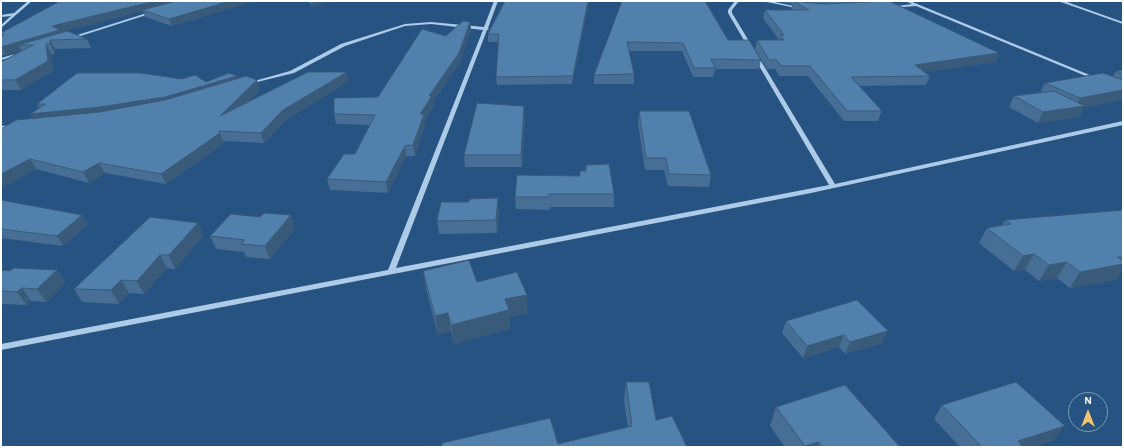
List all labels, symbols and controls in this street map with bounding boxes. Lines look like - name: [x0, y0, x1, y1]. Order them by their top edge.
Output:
- north arrow: [1068, 392, 1108, 432]
- text: N: [1084, 395, 1092, 406]

